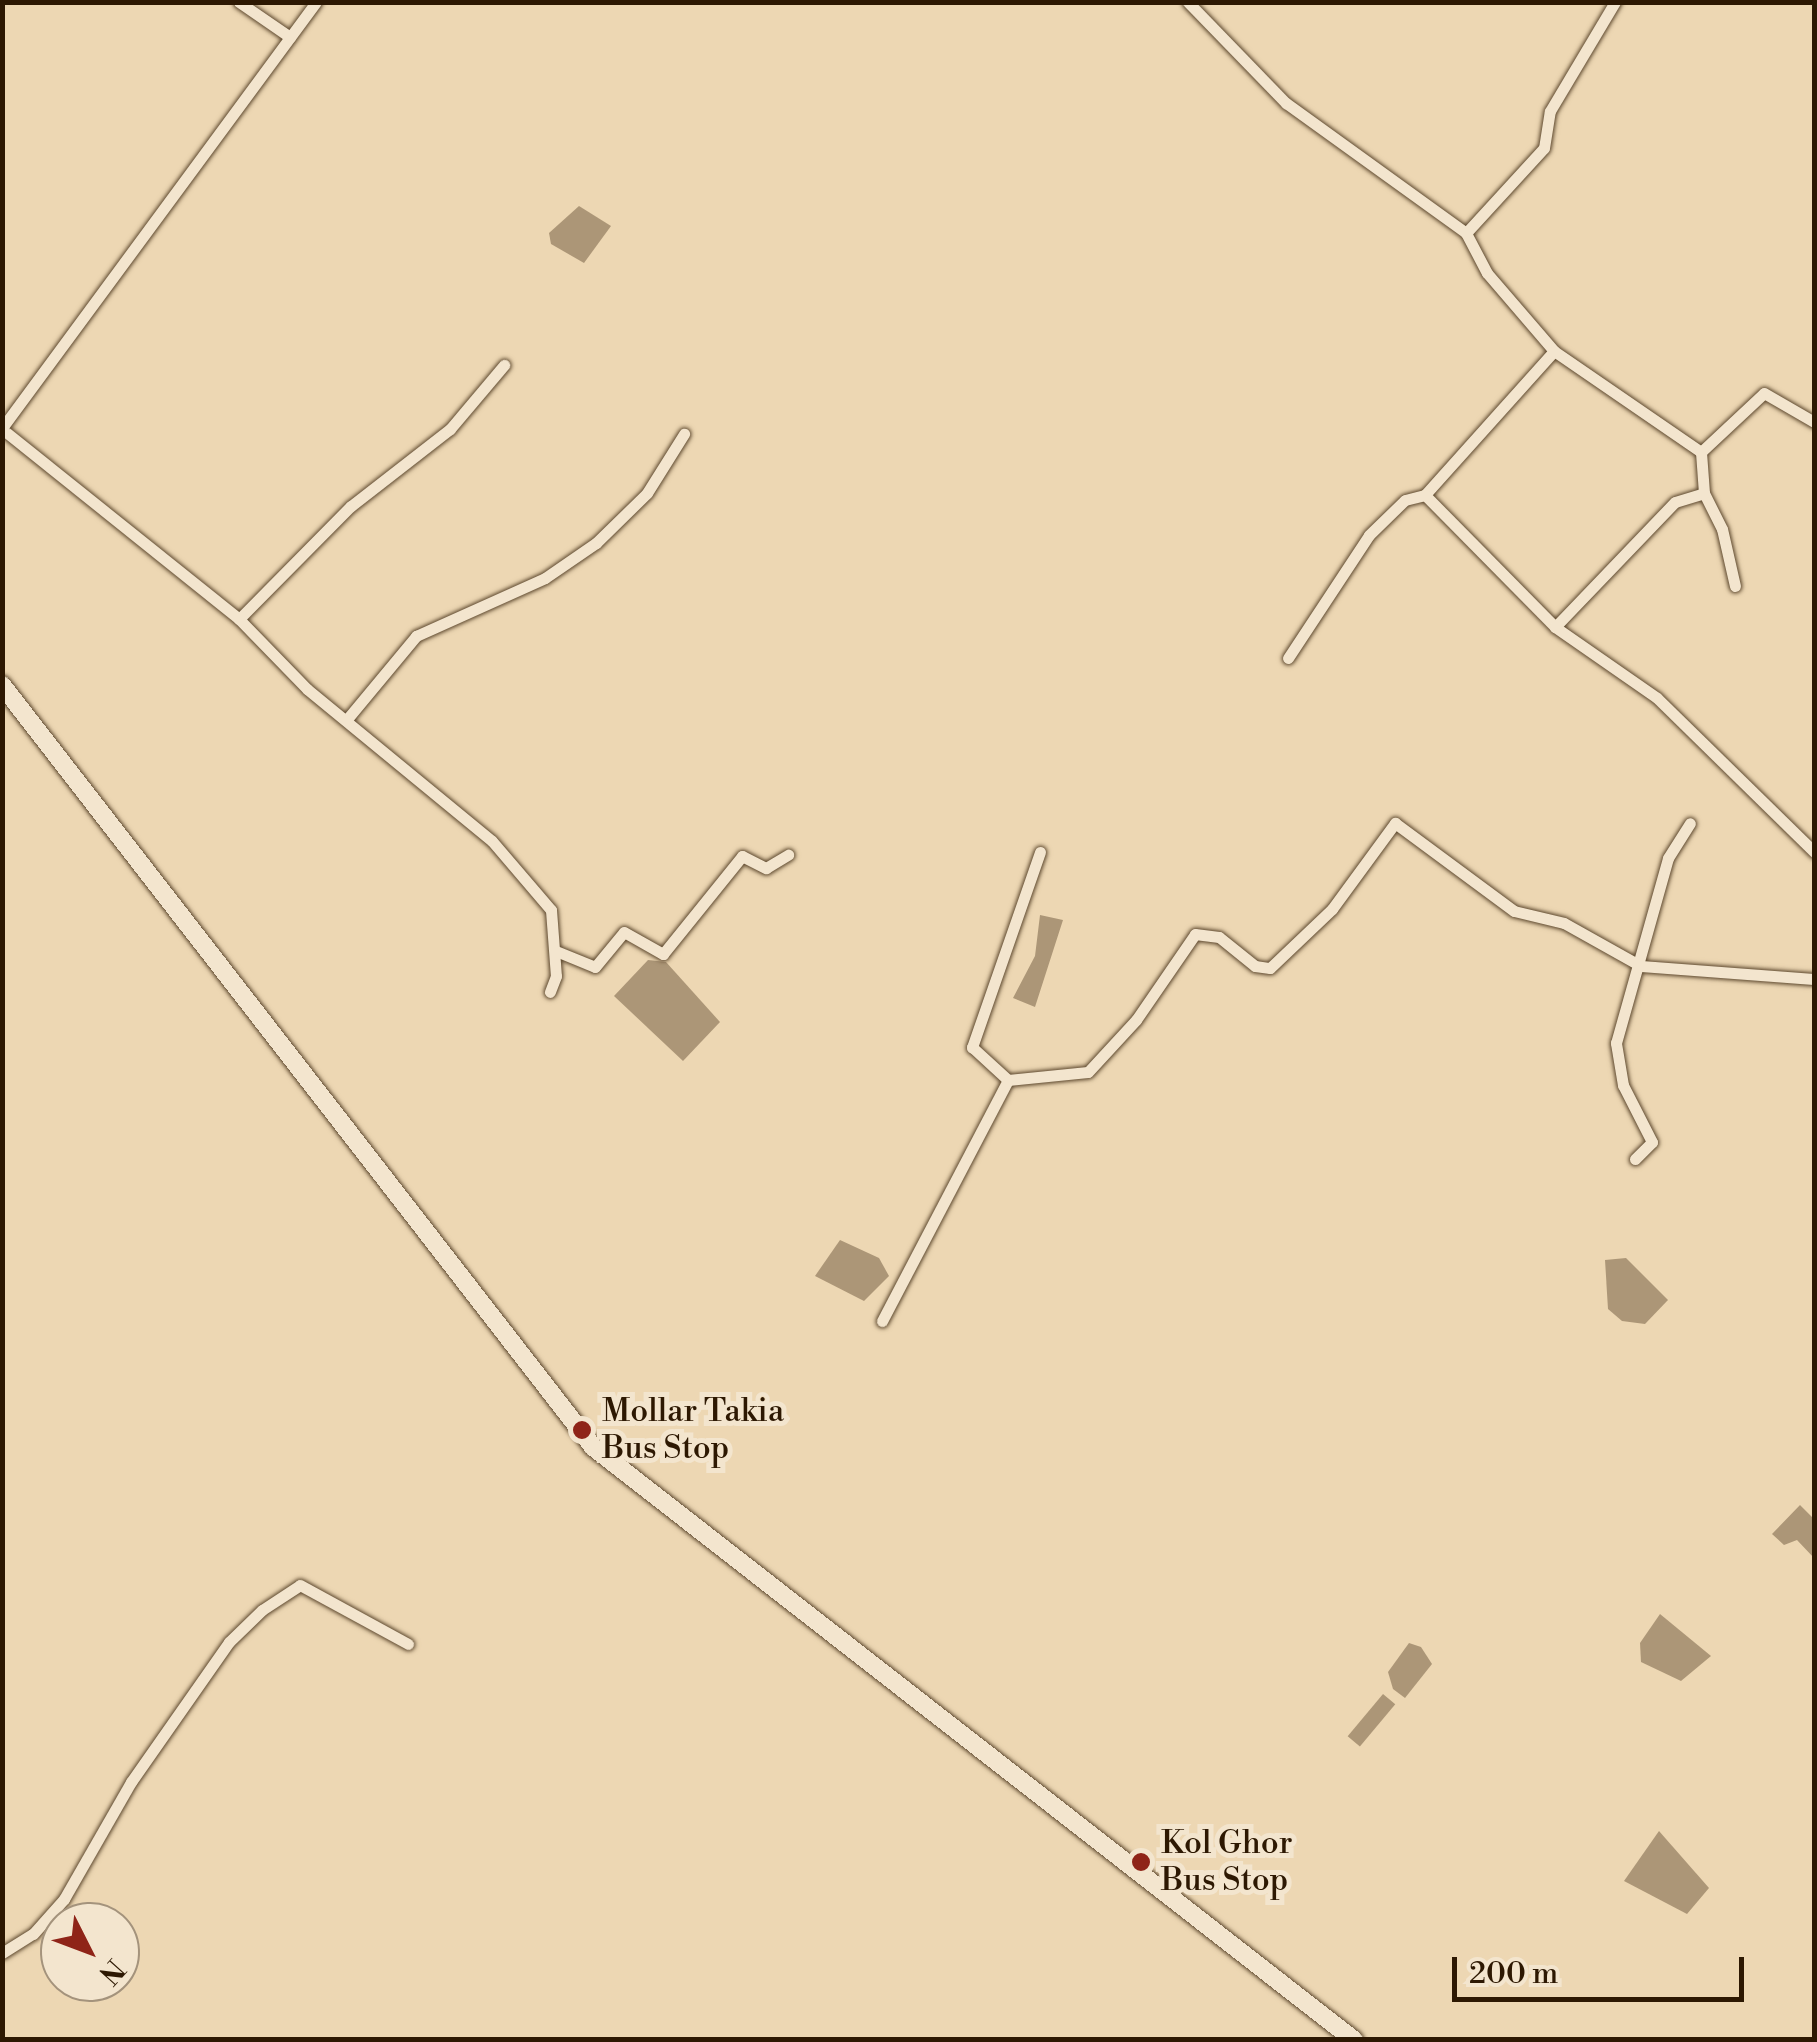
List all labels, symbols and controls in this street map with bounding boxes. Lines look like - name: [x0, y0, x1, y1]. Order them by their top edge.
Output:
- place label: Mollar Takia Bus Stop: [602, 1393, 784, 1468]
- marker: Mollar Takia Bus Stop: [571, 1419, 593, 1441]
- place label: Kol Ghor Bus Stop: [1161, 1825, 1293, 1900]
- marker: Kol Ghor Bus Stop: [1130, 1851, 1152, 1873]
- north arrow: [40, 1902, 140, 2002]
- scale bar: [1457, 1937, 1750, 1999]
- text: N: [91, 1951, 132, 1991]
- text: 200 m: [1469, 1955, 1558, 1993]

